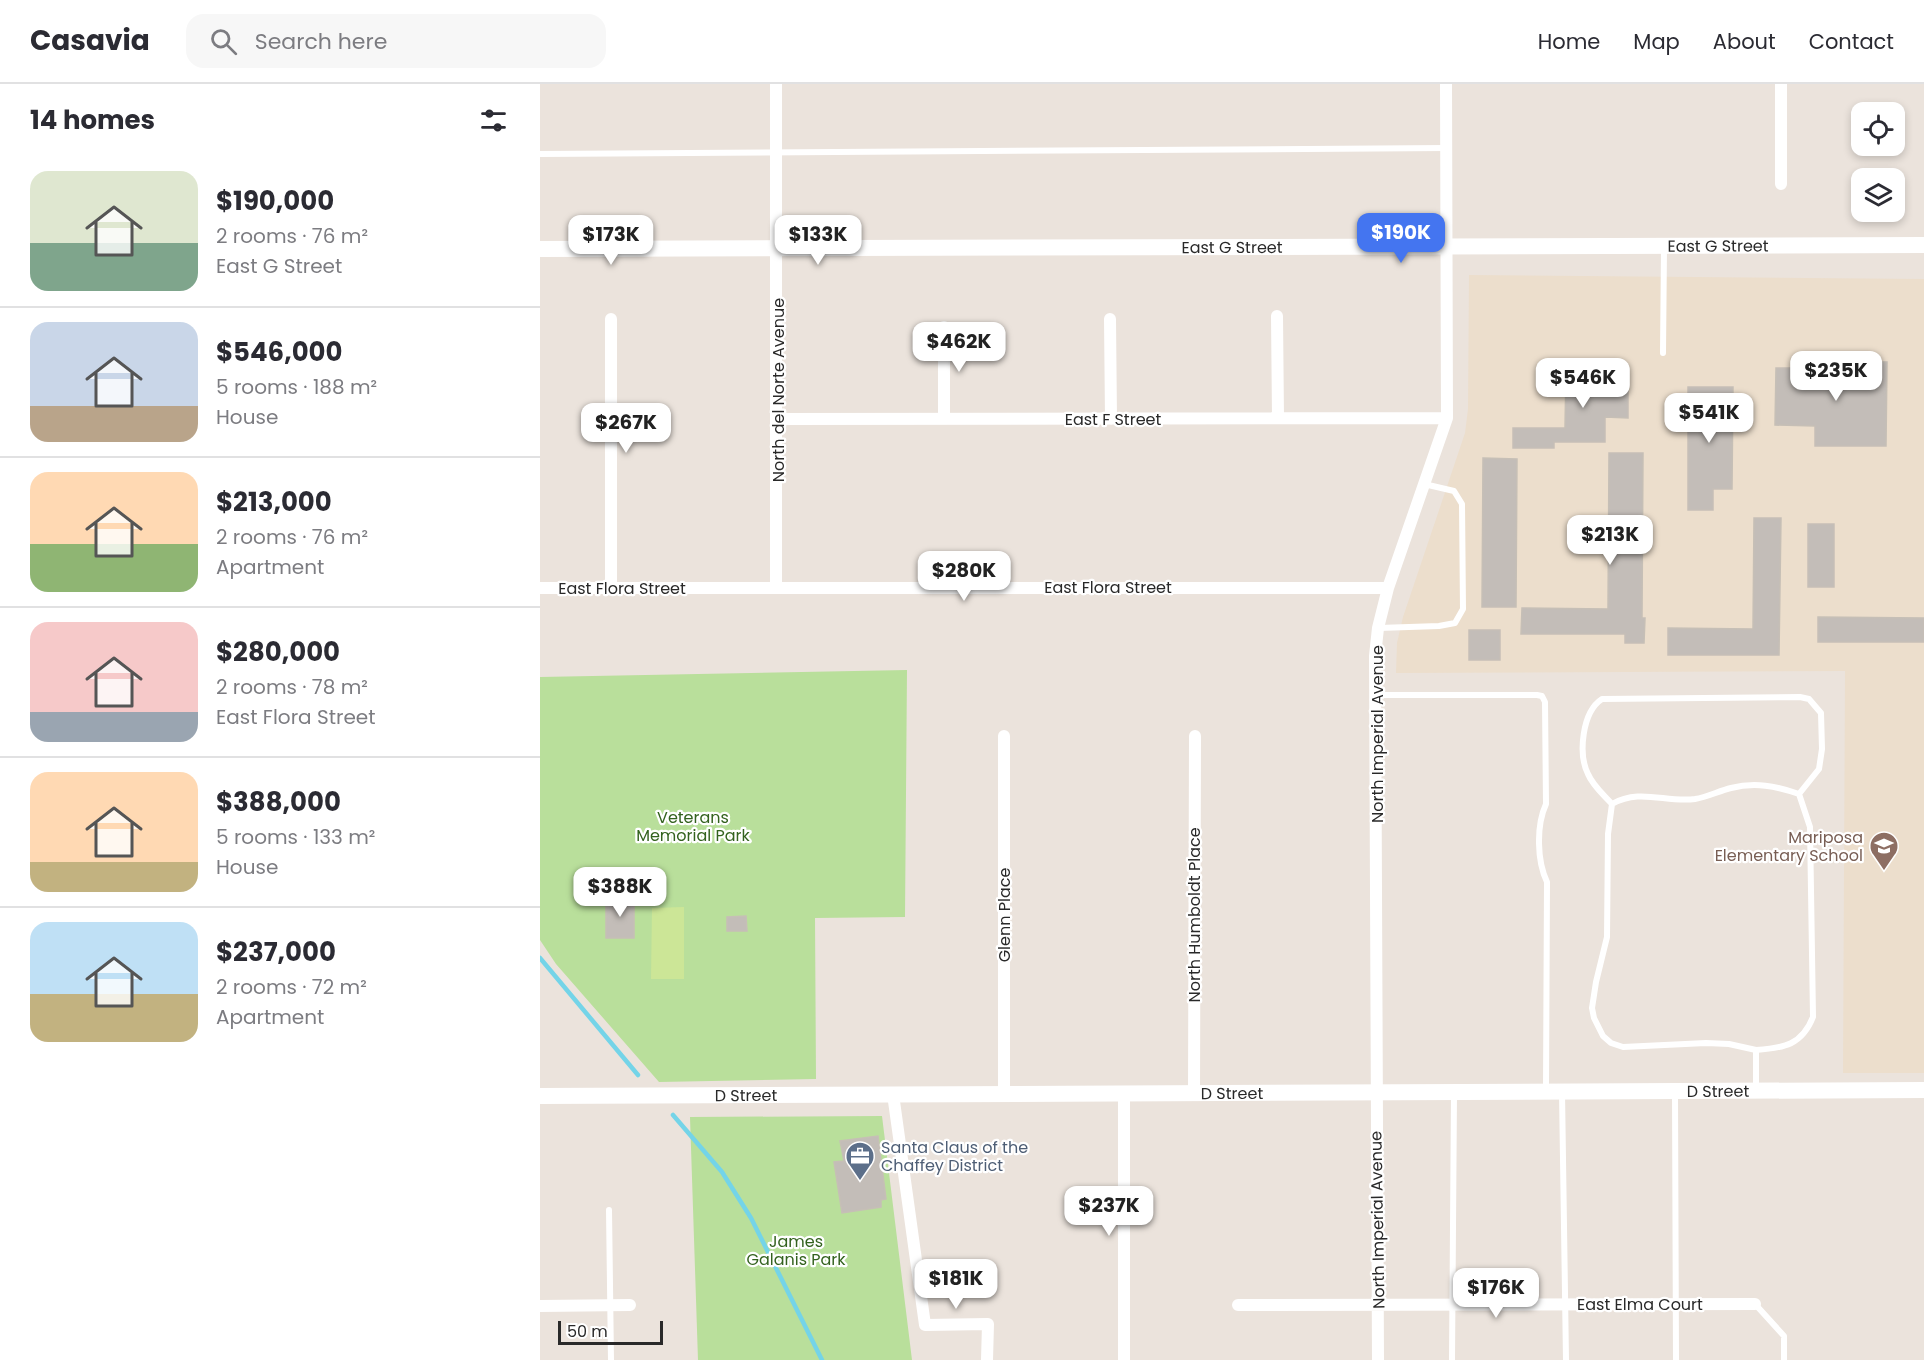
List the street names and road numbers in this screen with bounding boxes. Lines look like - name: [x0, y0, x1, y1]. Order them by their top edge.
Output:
- street label: East G Street: [1667, 234, 1769, 258]
- street label: East G Street: [1181, 236, 1283, 259]
- street label: North del Norte Avenue: [767, 298, 790, 482]
- street label: East F Street: [1065, 408, 1162, 431]
- street label: East Flora Street: [1044, 576, 1172, 599]
- street label: East Flora Street: [558, 577, 686, 600]
- street label: North Imperial Avenue: [1366, 645, 1389, 823]
- street label: North Humboldt Place: [1183, 827, 1206, 1003]
- street label: Glenn Place: [993, 868, 1016, 962]
- street label: D Street: [1687, 1080, 1749, 1103]
- street label: D Street: [1201, 1082, 1263, 1105]
- street label: D Street: [715, 1084, 777, 1107]
- street label: North Imperial Avenue: [1364, 1131, 1391, 1309]
- street label: East Elma Court: [1577, 1293, 1703, 1316]

